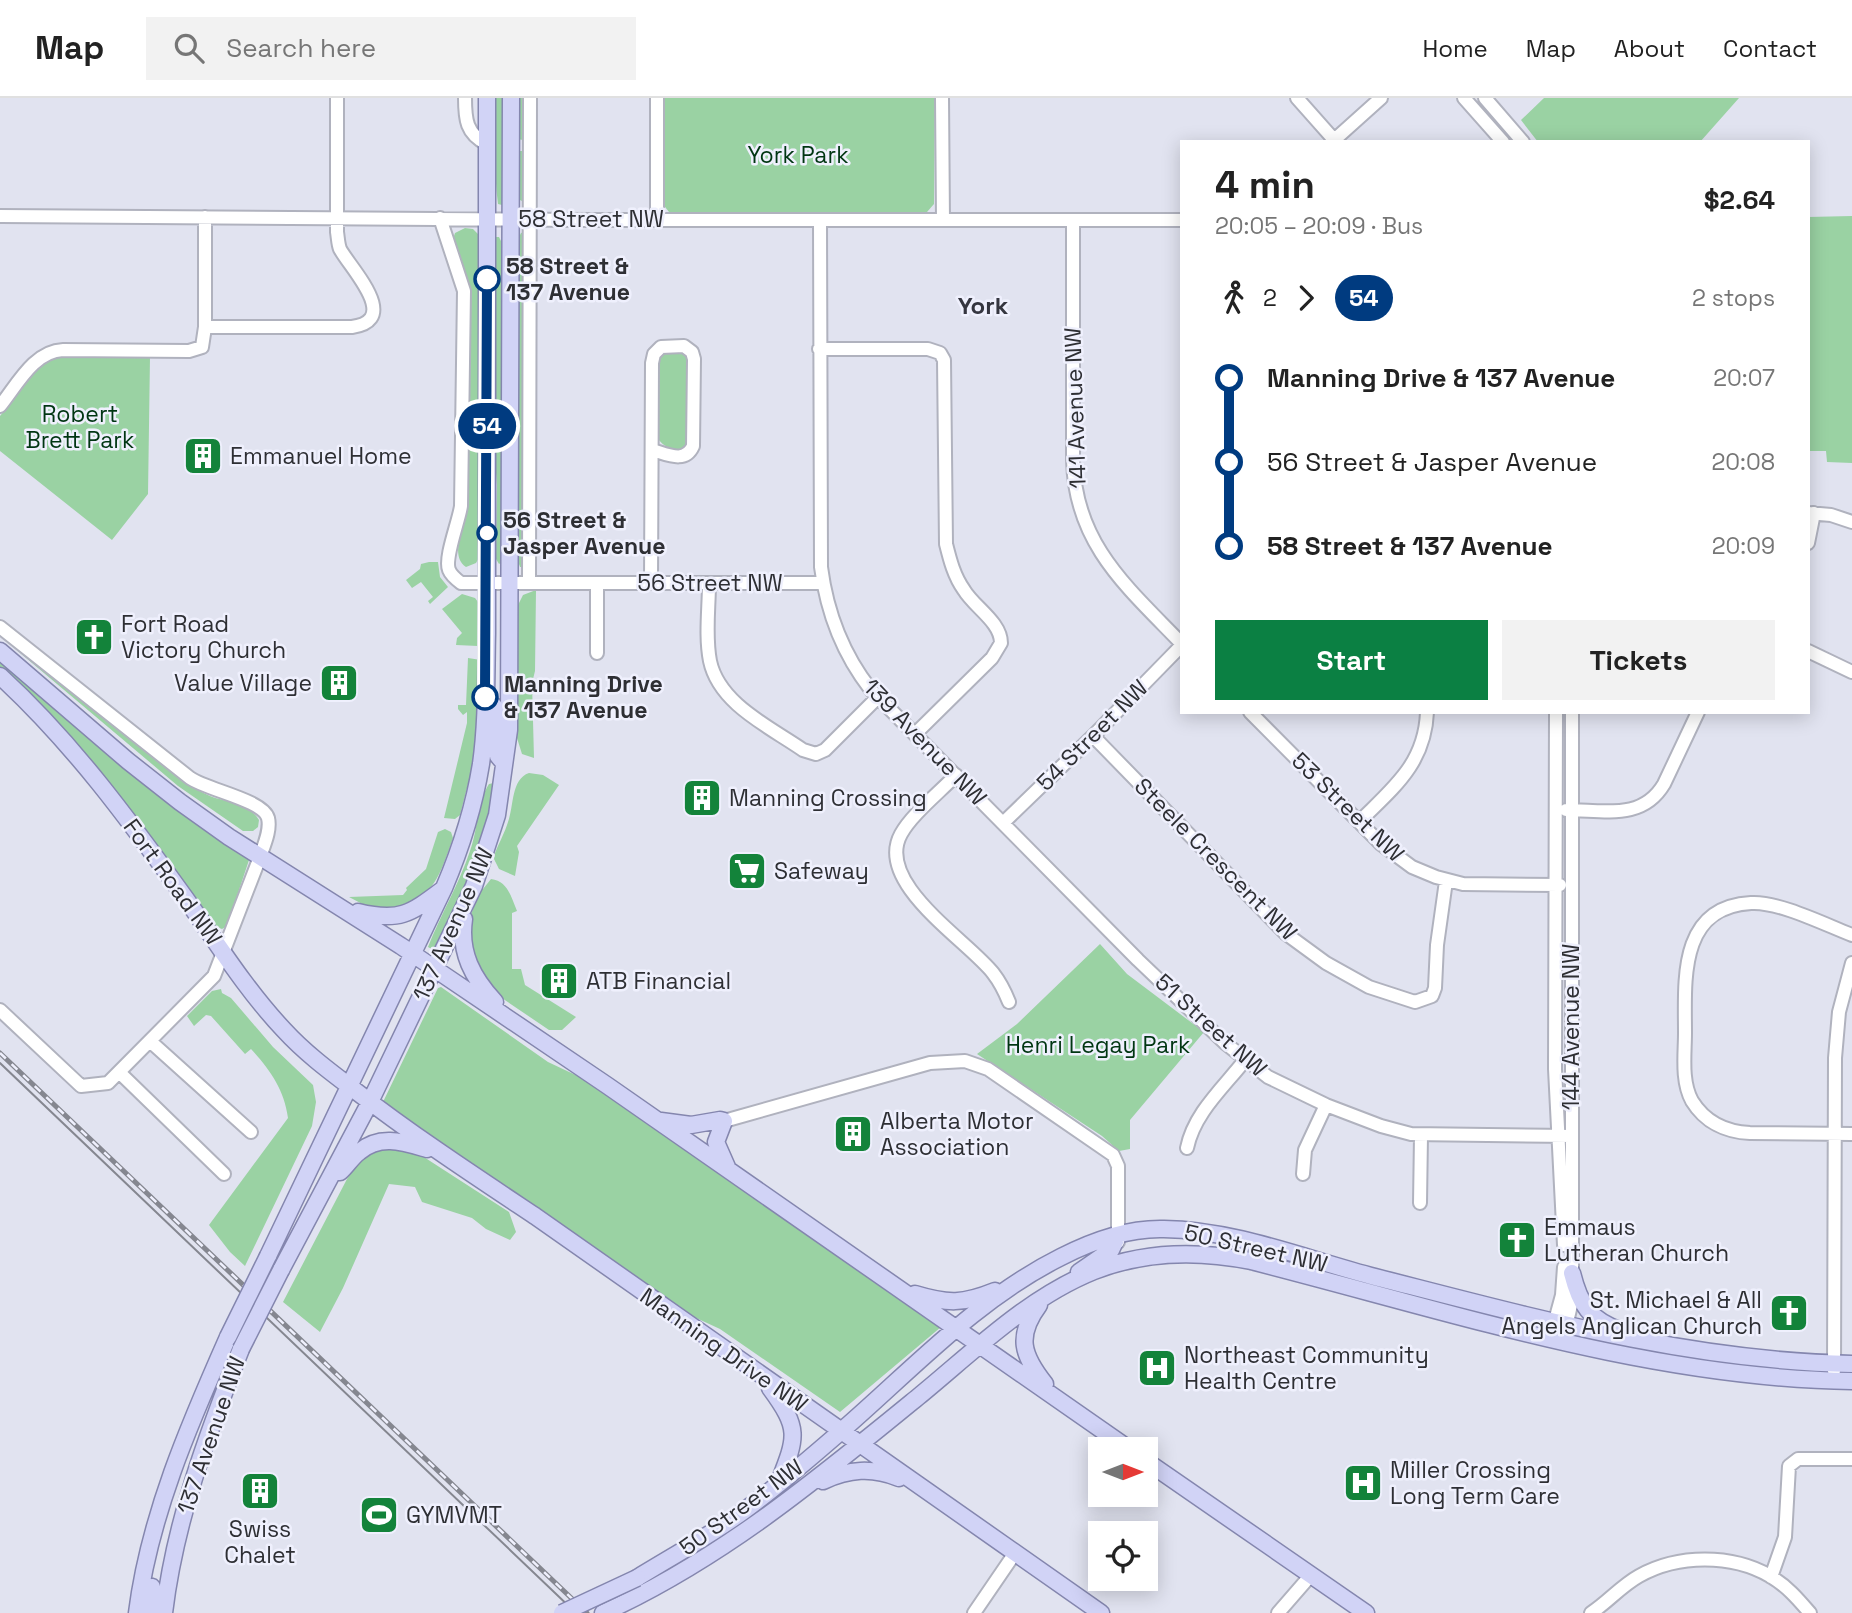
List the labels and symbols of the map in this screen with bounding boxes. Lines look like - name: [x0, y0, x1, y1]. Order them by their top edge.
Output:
- park label: York Park: [747, 140, 849, 170]
- street label: 58 Street NW: [518, 204, 664, 234]
- place label: 58 Street & 137 Avenue: [506, 251, 630, 307]
- marker: 58 Street & 137 Avenue: [474, 266, 500, 292]
- district label: York: [958, 290, 1009, 321]
- street label: 141 Avenue NW: [1057, 327, 1093, 489]
- park label: Robert Brett Park: [26, 399, 134, 455]
- line badge: 54: [456, 403, 518, 449]
- building icon: Emmanuel Home: [182, 435, 224, 477]
- place label: Emmanuel Home: [230, 441, 412, 471]
- place label: 56 Street & Jasper Avenue: [503, 505, 665, 561]
- marker: 56 Street & Jasper Avenue: [477, 523, 497, 543]
- street label: 56 Street NW: [637, 568, 783, 598]
- place label: Fort Road Victory Church: [121, 609, 286, 665]
- church icon: Fort Road Victory Church: [73, 616, 115, 658]
- building icon: Value Village: [318, 662, 360, 704]
- place label: Value Village: [174, 668, 312, 698]
- place label: Manning Drive & 137 Avenue: [504, 669, 663, 725]
- street label: 139 Avenue NW: [857, 672, 993, 812]
- street label: 54 Street NW: [1030, 673, 1154, 797]
- marker: Manning Drive & 137 Avenue: [472, 684, 498, 710]
- street label: 53 Street NW: [1285, 746, 1411, 868]
- street label: Steele Crescent NW: [1128, 771, 1304, 947]
- building icon: Manning Crossing: [681, 777, 723, 819]
- place label: Manning Crossing: [729, 783, 927, 813]
- street label: Fort Road NW: [117, 813, 229, 951]
- street label: 137 Avenue NW: [406, 843, 500, 1005]
- supermarket icon: Safeway: [726, 850, 768, 892]
- place label: Safeway: [774, 856, 869, 886]
- street label: 144 Avenue NW: [1556, 944, 1586, 1110]
- building icon: ATB Financial: [538, 960, 580, 1002]
- place label: ATB Financial: [586, 966, 731, 996]
- street label: 51 Street NW: [1149, 967, 1273, 1083]
- park label: Henri Legay Park: [1006, 1030, 1190, 1060]
- place label: Alberta Motor Association: [880, 1106, 1034, 1162]
- building icon: Alberta Motor Association: [832, 1113, 874, 1155]
- place label: Emmaus Lutheran Church: [1544, 1212, 1729, 1268]
- street label: 50 Street NW: [1181, 1217, 1331, 1279]
- church icon: Emmaus Lutheran Church: [1496, 1219, 1538, 1261]
- street label: Manning Drive NW: [634, 1281, 814, 1419]
- place label: St. Michael & All Angels Anglican Church: [1501, 1285, 1762, 1341]
- church icon: St. Michael & All Angels Anglican Church: [1768, 1292, 1810, 1334]
- place label: Northeast Community Health Centre: [1184, 1340, 1429, 1396]
- hospital icon: Northeast Community Health Centre: [1136, 1347, 1178, 1389]
- street label: 137 Avenue NW: [170, 1352, 252, 1518]
- north arrow: [1088, 1437, 1158, 1507]
- street label: 50 Street NW: [673, 1452, 809, 1562]
- place label: Miller Crossing Long Term Care: [1390, 1455, 1560, 1511]
- hospital icon: Miller Crossing Long Term Care: [1342, 1462, 1384, 1504]
- building icon: Swiss Chalet: [239, 1470, 281, 1512]
- sports icon: GYMVMT: [358, 1494, 400, 1536]
- place label: GYMVMT: [406, 1500, 502, 1530]
- place label: Swiss Chalet: [224, 1514, 296, 1570]

